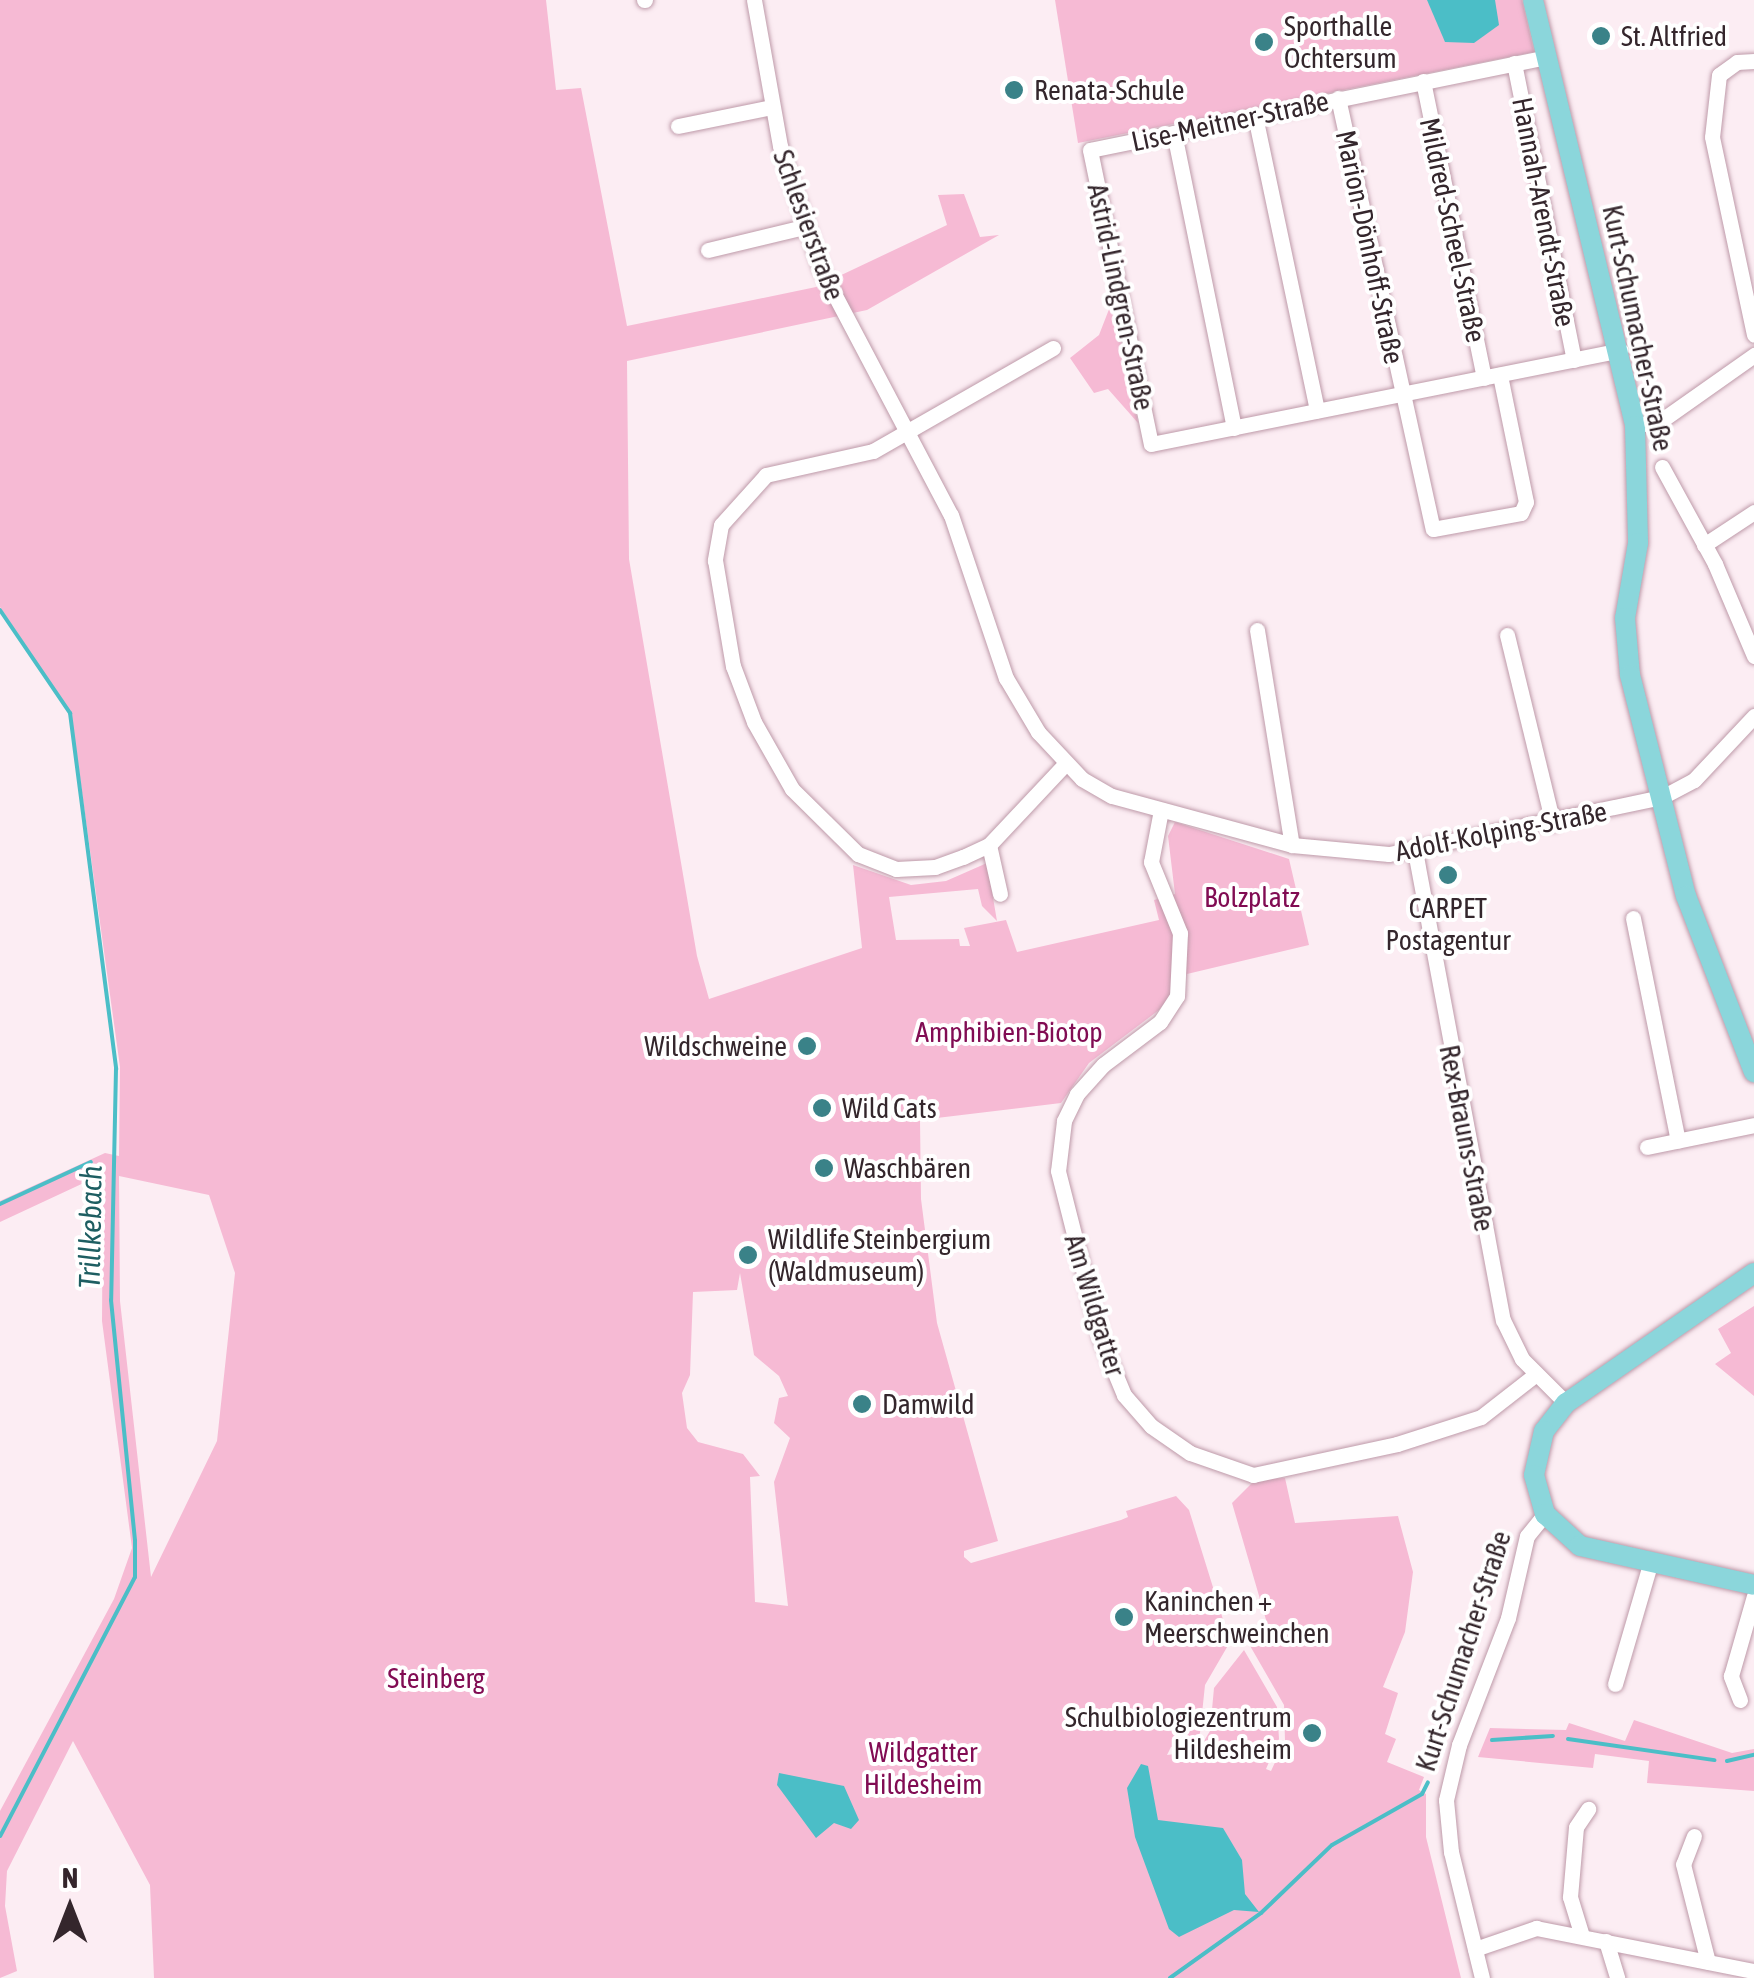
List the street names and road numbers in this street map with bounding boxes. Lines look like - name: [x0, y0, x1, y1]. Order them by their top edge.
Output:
- street label: Lise-Meitner-Straße: [1128, 84, 1332, 158]
- street label: Hannah-Arendt-Straße: [1505, 94, 1583, 330]
- street label: Mildred-Scheel-Straße: [1413, 115, 1493, 345]
- street label: Marion-Dönhoff-Straße: [1329, 127, 1411, 367]
- street label: Schlesierstraße: [766, 145, 852, 305]
- street label: Astrid-Lindgren-Straße: [1081, 181, 1161, 413]
- street label: Kurt-Schumacher-Straße: [1596, 202, 1680, 454]
- street label: Adolf-Kolping-Straße: [1392, 794, 1610, 868]
- street label: Rex-Brauns-Straße: [1432, 1042, 1502, 1234]
- street label: Am Wildgatter: [1058, 1230, 1132, 1380]
- street label: Kurt-Schumacher-Straße: [1408, 1527, 1518, 1775]

